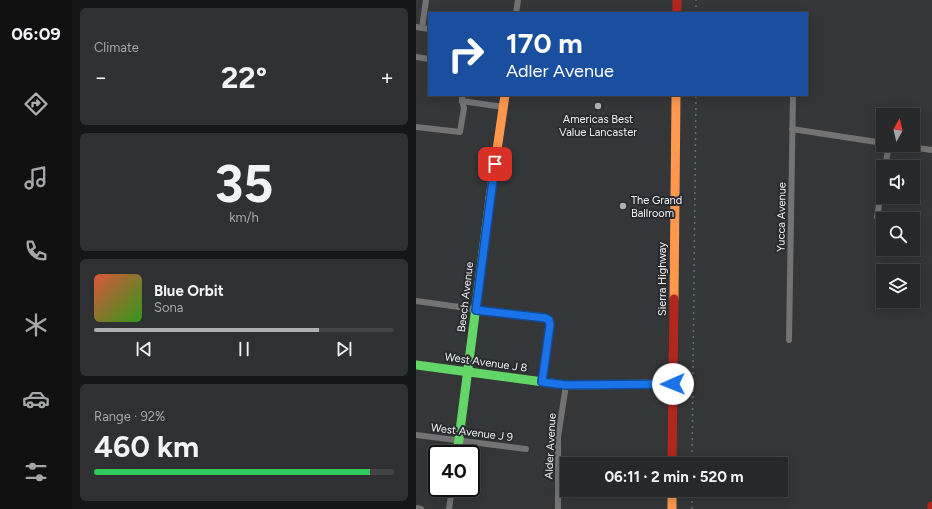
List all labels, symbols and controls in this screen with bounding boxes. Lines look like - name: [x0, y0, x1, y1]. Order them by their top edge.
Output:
- text: 06:09: [11, 23, 61, 45]
- text: 170 m: [506, 26, 583, 60]
- icon: right: [440, 28, 492, 80]
- text: Climate: [94, 40, 139, 55]
- text: 22°: [221, 59, 267, 96]
- text: Adler Avenue: [506, 60, 614, 82]
- text: −: [94, 64, 108, 91]
- text: +: [380, 64, 394, 91]
- icon: directions: [22, 90, 50, 118]
- marker: Americas Best Value Lancaster: [593, 101, 603, 111]
- north arrow: [876, 108, 920, 152]
- map controls: [876, 108, 920, 308]
- place label: Americas Best Value Lancaster: [559, 113, 637, 139]
- pin: [478, 147, 512, 181]
- text: 35: [214, 153, 274, 215]
- icon: arrive: [484, 153, 506, 175]
- button: sound: [876, 160, 920, 204]
- icon: music: [22, 164, 50, 192]
- street label: Yucca Avenue: [774, 182, 789, 252]
- place label: The Grand Ballroom: [631, 194, 682, 220]
- marker: The Grand Ballroom: [618, 201, 628, 211]
- text: km/h: [229, 210, 259, 225]
- button: search: [876, 212, 920, 256]
- icon: phone: [22, 237, 50, 265]
- street label: Sierra Highway: [656, 242, 669, 316]
- street label: Beech Avenue: [455, 261, 476, 333]
- button: layers: [876, 264, 920, 308]
- text: Blue Orbit: [154, 282, 224, 300]
- text: Sona: [154, 300, 183, 315]
- icon: climate: [22, 311, 50, 339]
- icon: previous: [133, 338, 155, 360]
- icon: pause: [233, 338, 255, 360]
- icon: next: [333, 338, 355, 360]
- street label: West Avenue J 8: [444, 350, 528, 375]
- position arrow: [652, 363, 694, 405]
- icon: car: [22, 385, 50, 413]
- text: Range · 92%: [94, 409, 165, 424]
- street label: Alder Avenue: [542, 413, 559, 479]
- street label: West Avenue J 9: [430, 421, 514, 444]
- text: 460 km: [94, 428, 199, 465]
- speed limit sign: 40: [428, 445, 480, 497]
- icon: filters: [22, 458, 50, 486]
- text: 06:11 · 2 min · 520 m: [604, 468, 744, 486]

